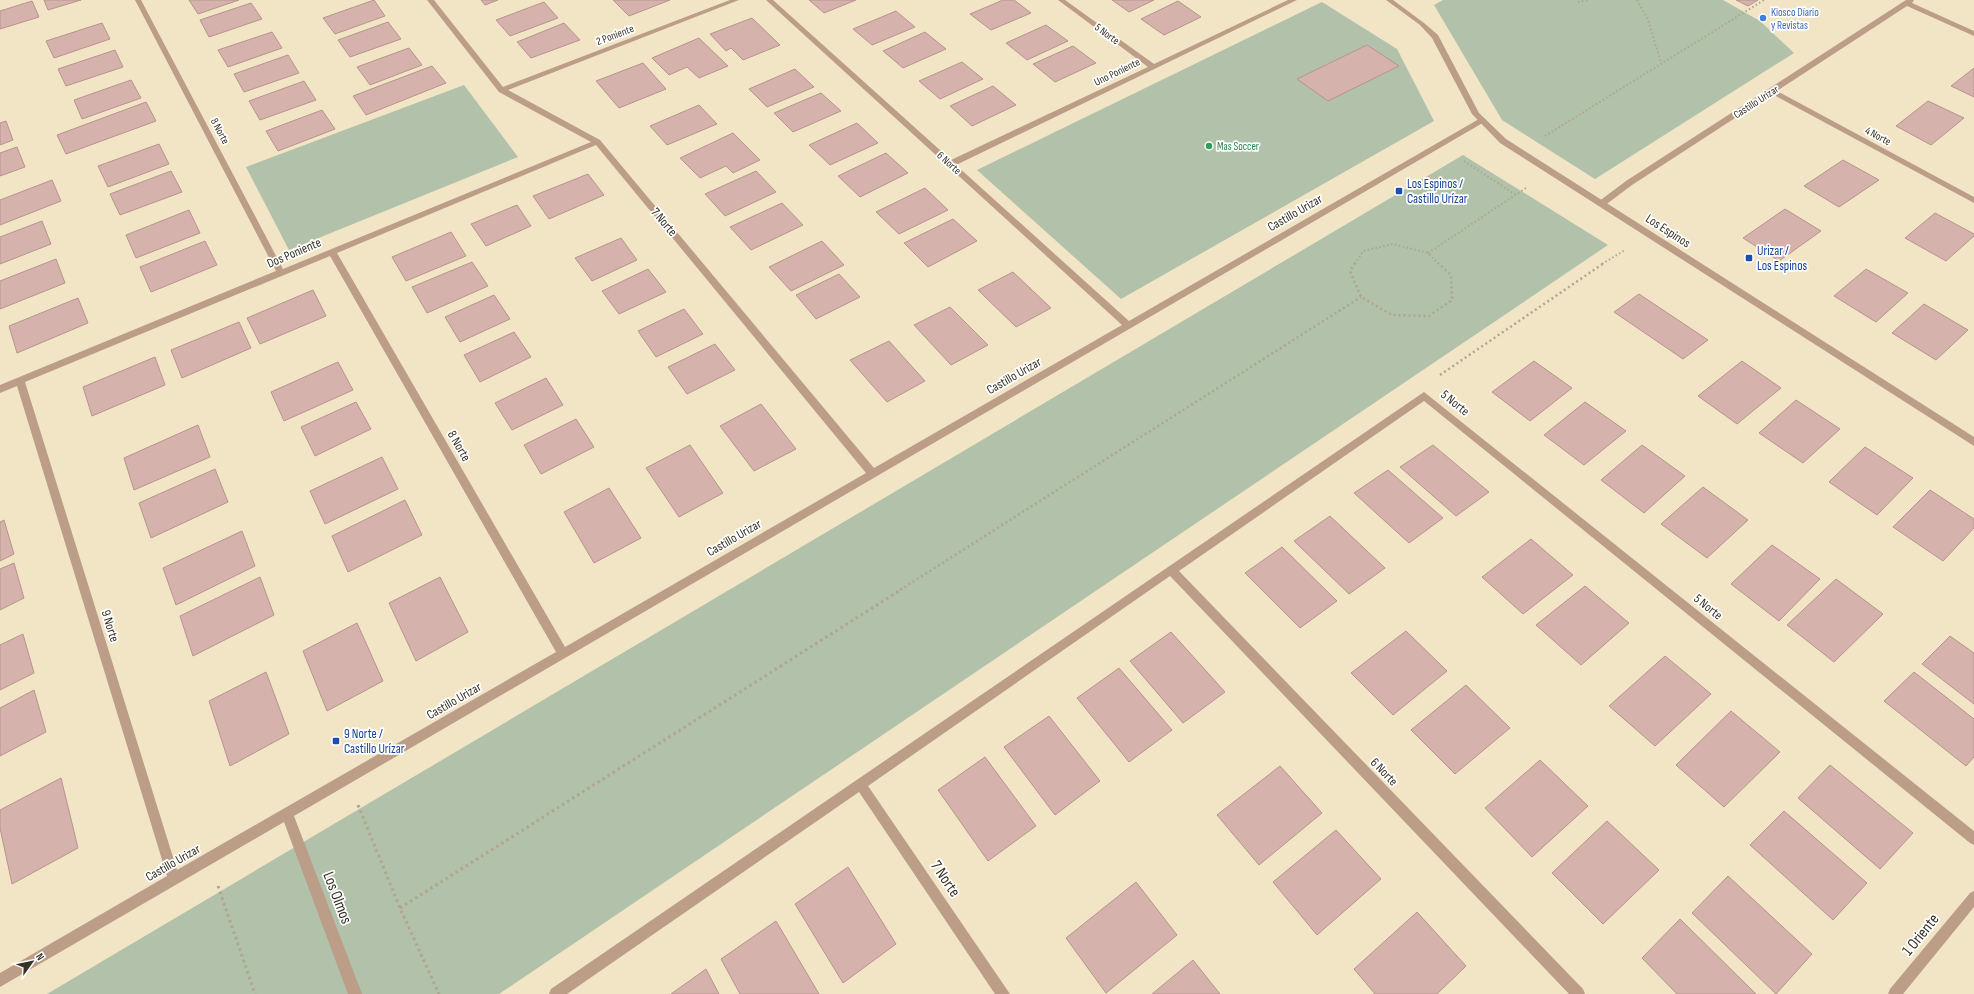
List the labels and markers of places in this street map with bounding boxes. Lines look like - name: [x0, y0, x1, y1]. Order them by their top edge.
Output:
- place label: Kiosco Díario y Revistas: [1771, 6, 1819, 32]
- marker: Kiosco Díario y Revistas: [1758, 13, 1768, 23]
- place label: Mas Soccer: [1217, 140, 1259, 153]
- marker: Mas Soccer: [1204, 141, 1214, 151]
- place label: Los Espinos / Castillo Urízar: [1407, 176, 1468, 207]
- marker: Los Espinos / Castillo Urízar: [1394, 186, 1404, 196]
- place label: Urizar / Los Espinos: [1757, 243, 1808, 274]
- marker: Urizar / Los Espinos: [1744, 253, 1754, 263]
- place label: 9 Norte / Castillo Urízar: [344, 726, 405, 757]
- marker: 9 Norte / Castillo Urízar: [331, 736, 341, 746]

